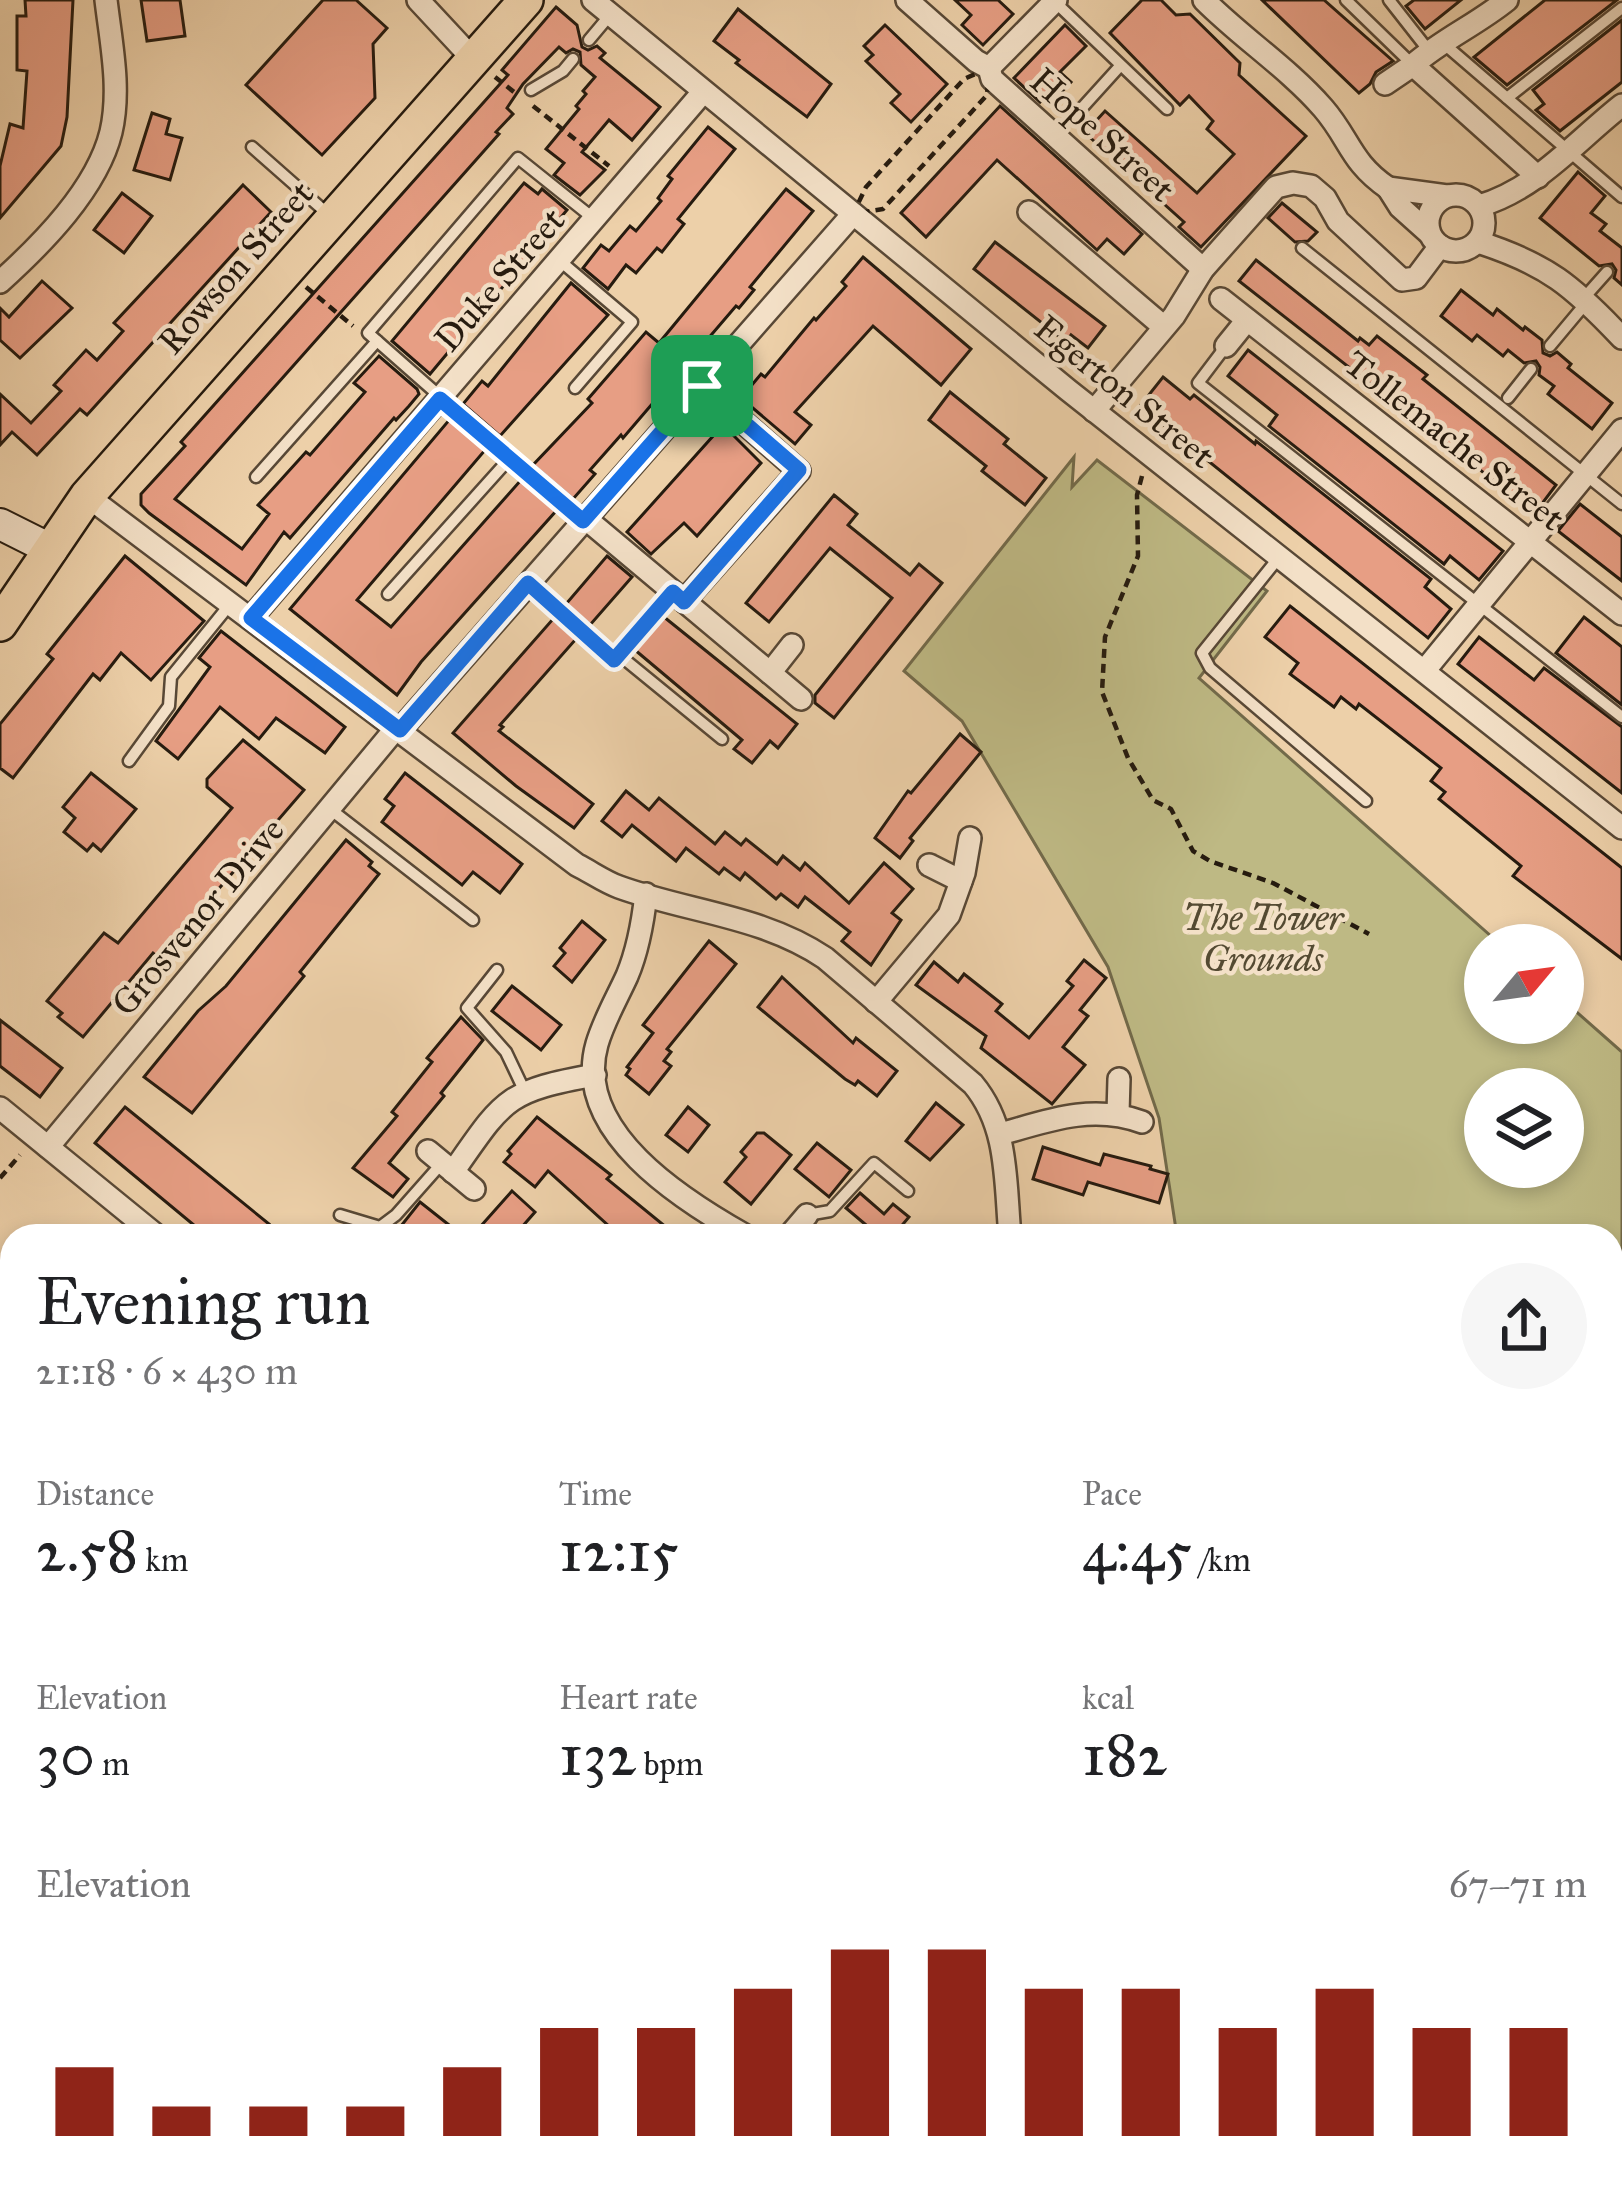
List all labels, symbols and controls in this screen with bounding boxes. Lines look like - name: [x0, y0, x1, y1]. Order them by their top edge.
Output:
- street label: Hope Street: [1021, 58, 1184, 211]
- street label: Rowson Street: [149, 172, 323, 363]
- street label: Duke Street: [425, 199, 574, 361]
- street label: Egerton Street: [1025, 306, 1223, 478]
- pin: [651, 335, 753, 437]
- street label: Tollemache Street: [1336, 341, 1573, 540]
- icon: arrive: [669, 353, 735, 419]
- street label: Grosvenor Drive: [102, 809, 293, 1025]
- park label: The Tower Grounds: [1183, 896, 1345, 981]
- north arrow: [1464, 924, 1584, 1044]
- map controls: [1464, 924, 1584, 1188]
- button: layers: [1464, 1068, 1584, 1188]
- text: Evening run: [36, 1261, 371, 1342]
- button: share: [1461, 1263, 1587, 1389]
- text: 21:18 · 6 × 430 m: [36, 1347, 298, 1395]
- text: Distance: [36, 1474, 154, 1514]
- text: Time: [559, 1474, 632, 1514]
- text: Pace: [1082, 1474, 1142, 1514]
- text: 2.58: [36, 1514, 138, 1587]
- text: 12:15: [559, 1514, 679, 1587]
- text: 4:45: [1082, 1514, 1192, 1587]
- text: km: [138, 1540, 188, 1580]
- text: /km: [1192, 1540, 1251, 1580]
- text: Elevation: [36, 1678, 167, 1718]
- text: Heart rate: [559, 1678, 698, 1718]
- text: kcal: [1082, 1678, 1134, 1718]
- text: 30: [36, 1718, 95, 1791]
- text: 132: [559, 1718, 636, 1791]
- text: 182: [1082, 1718, 1167, 1791]
- text: m: [95, 1744, 130, 1784]
- text: bpm: [636, 1744, 704, 1784]
- text: Elevation: [36, 1860, 191, 1908]
- text: 67–71 m: [1448, 1860, 1587, 1908]

